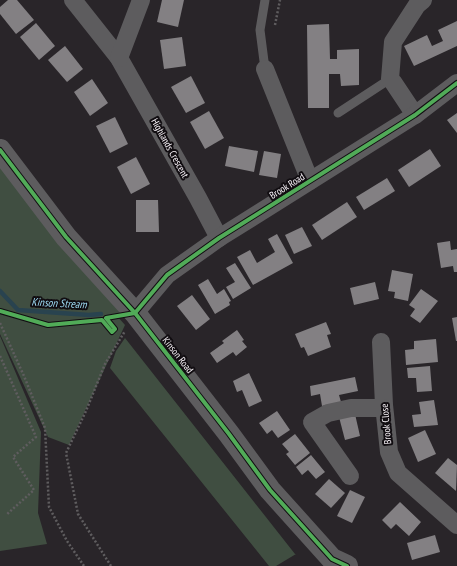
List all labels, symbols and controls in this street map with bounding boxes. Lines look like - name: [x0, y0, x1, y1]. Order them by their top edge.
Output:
- street label: Highlands Crescent: [148, 116, 192, 180]
- street label: Brook Road: [267, 170, 307, 202]
- water label: Kinson Stream: [31, 295, 88, 311]
- street label: Kinson Road: [160, 334, 196, 376]
- street label: Brook Close: [378, 403, 394, 445]

